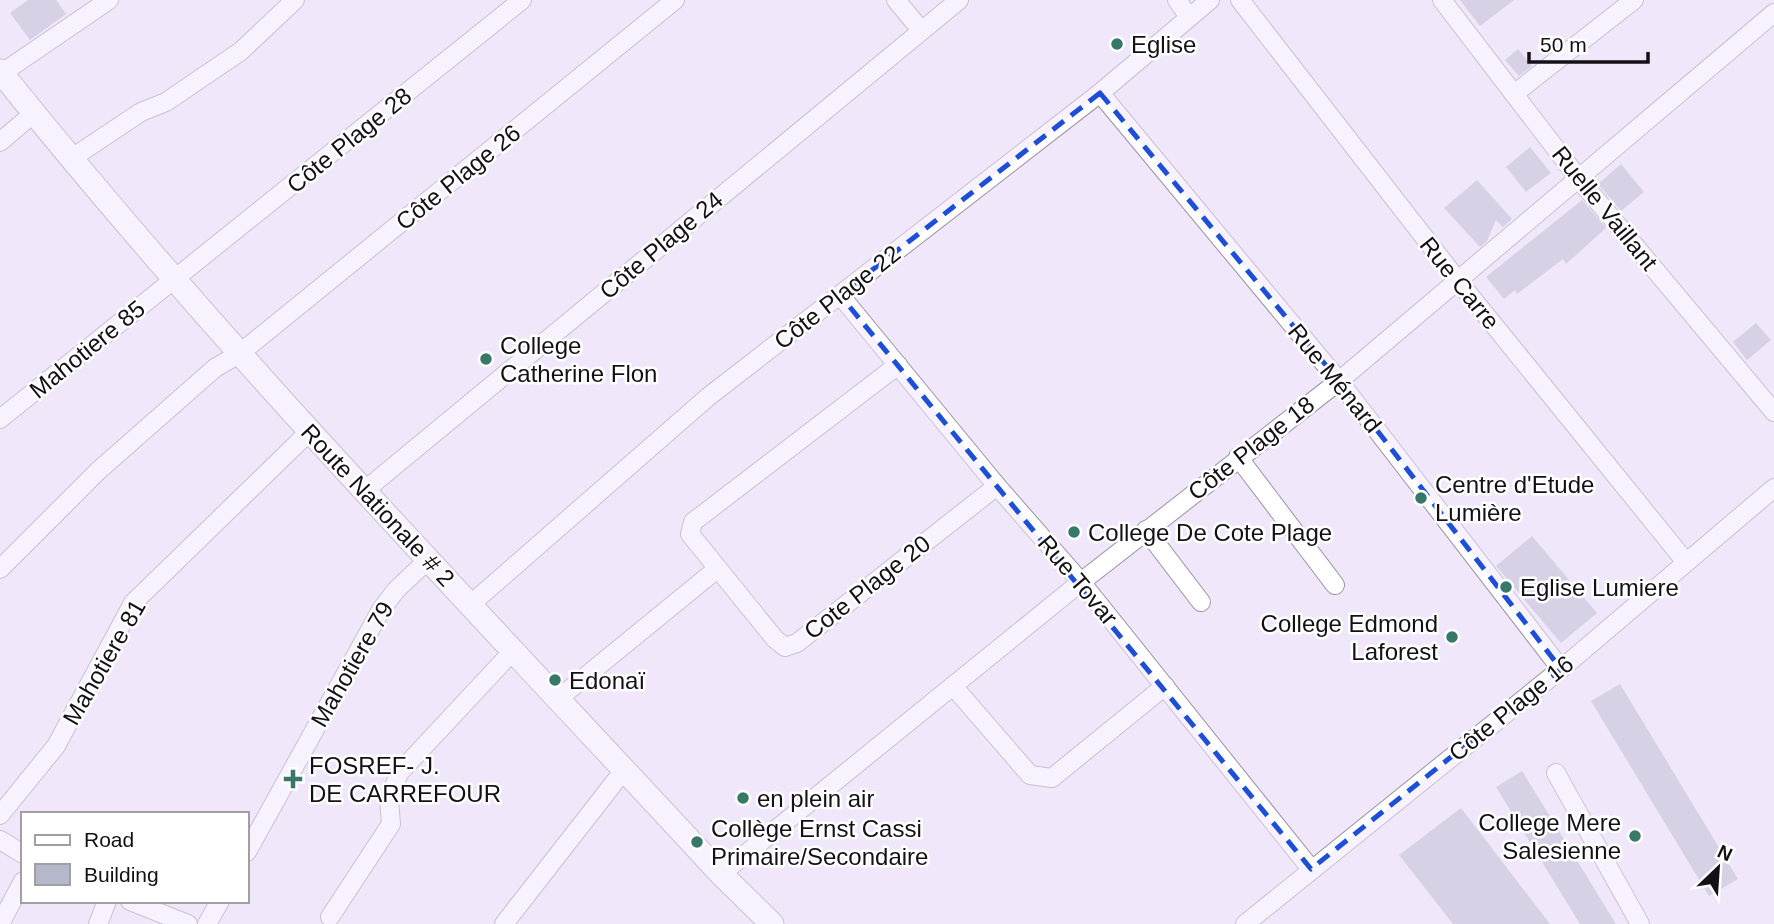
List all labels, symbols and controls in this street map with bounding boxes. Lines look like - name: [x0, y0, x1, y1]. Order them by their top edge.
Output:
- scale bar: [1529, 21, 1648, 65]
- place label: Eglise: [1131, 31, 1196, 58]
- text: 50 m: [1540, 33, 1587, 56]
- marker: Eglise: [1109, 36, 1125, 52]
- street label: Côte Plage 28: [281, 82, 417, 198]
- street label: Côte Plage 26: [390, 119, 526, 235]
- street label: Ruelle Vaillant: [1547, 141, 1663, 276]
- street label: Côte Plage 24: [594, 186, 728, 304]
- street label: Rue Carre: [1415, 231, 1505, 335]
- street label: Côte Plage 22: [769, 240, 905, 354]
- street label: Mahotiere 85: [24, 294, 150, 404]
- street label: Rue Ménard: [1283, 318, 1387, 438]
- place label: College Catherine Flon: [500, 332, 657, 387]
- marker: College Catherine Flon: [478, 351, 494, 367]
- street label: Côte Plage 18: [1183, 391, 1319, 505]
- street label: Route Nationale # 2: [296, 418, 460, 592]
- place label: Centre d'Etude Lumière: [1435, 471, 1594, 526]
- marker: Centre d'Etude Lumière: [1413, 490, 1429, 506]
- place label: College De Cote Plage: [1088, 519, 1332, 546]
- marker: College De Cote Plage: [1066, 524, 1082, 540]
- street label: Cote Plage 20: [799, 530, 935, 644]
- street label: Rue Tovar: [1033, 530, 1123, 630]
- place label: Eglise Lumiere: [1520, 574, 1679, 601]
- marker: Eglise Lumiere: [1498, 579, 1514, 595]
- street label: Mahotiere 81: [57, 595, 151, 729]
- street label: Mahotiere 79: [305, 597, 399, 731]
- place label: College Edmond Laforest: [1261, 610, 1438, 665]
- marker: College Edmond Laforest: [1444, 629, 1460, 645]
- street label: Côte Plage 16: [1443, 650, 1579, 766]
- place label: Edonaï: [569, 667, 645, 694]
- marker: Edonaï: [547, 672, 563, 688]
- place label: FOSREF- J. DE CARREFOUR: [309, 752, 501, 807]
- marker: FOSREF- J. DE CARREFOUR: [283, 769, 303, 789]
- place label: en plein air: [757, 785, 874, 812]
- marker: en plein air: [735, 790, 751, 806]
- place label: College Mere Salesienne: [1478, 809, 1621, 864]
- legend: [21, 812, 248, 903]
- place label: Collège Ernst Cassi Primaire/Secondaire: [711, 815, 928, 870]
- text: Road: [84, 828, 134, 851]
- marker: College Mere Salesienne: [1627, 828, 1643, 844]
- north arrow: [1683, 833, 1753, 903]
- marker: Collège Ernst Cassi Primaire/Secondaire: [689, 834, 705, 850]
- text: N: [1714, 841, 1736, 865]
- text: Building: [84, 863, 159, 886]

